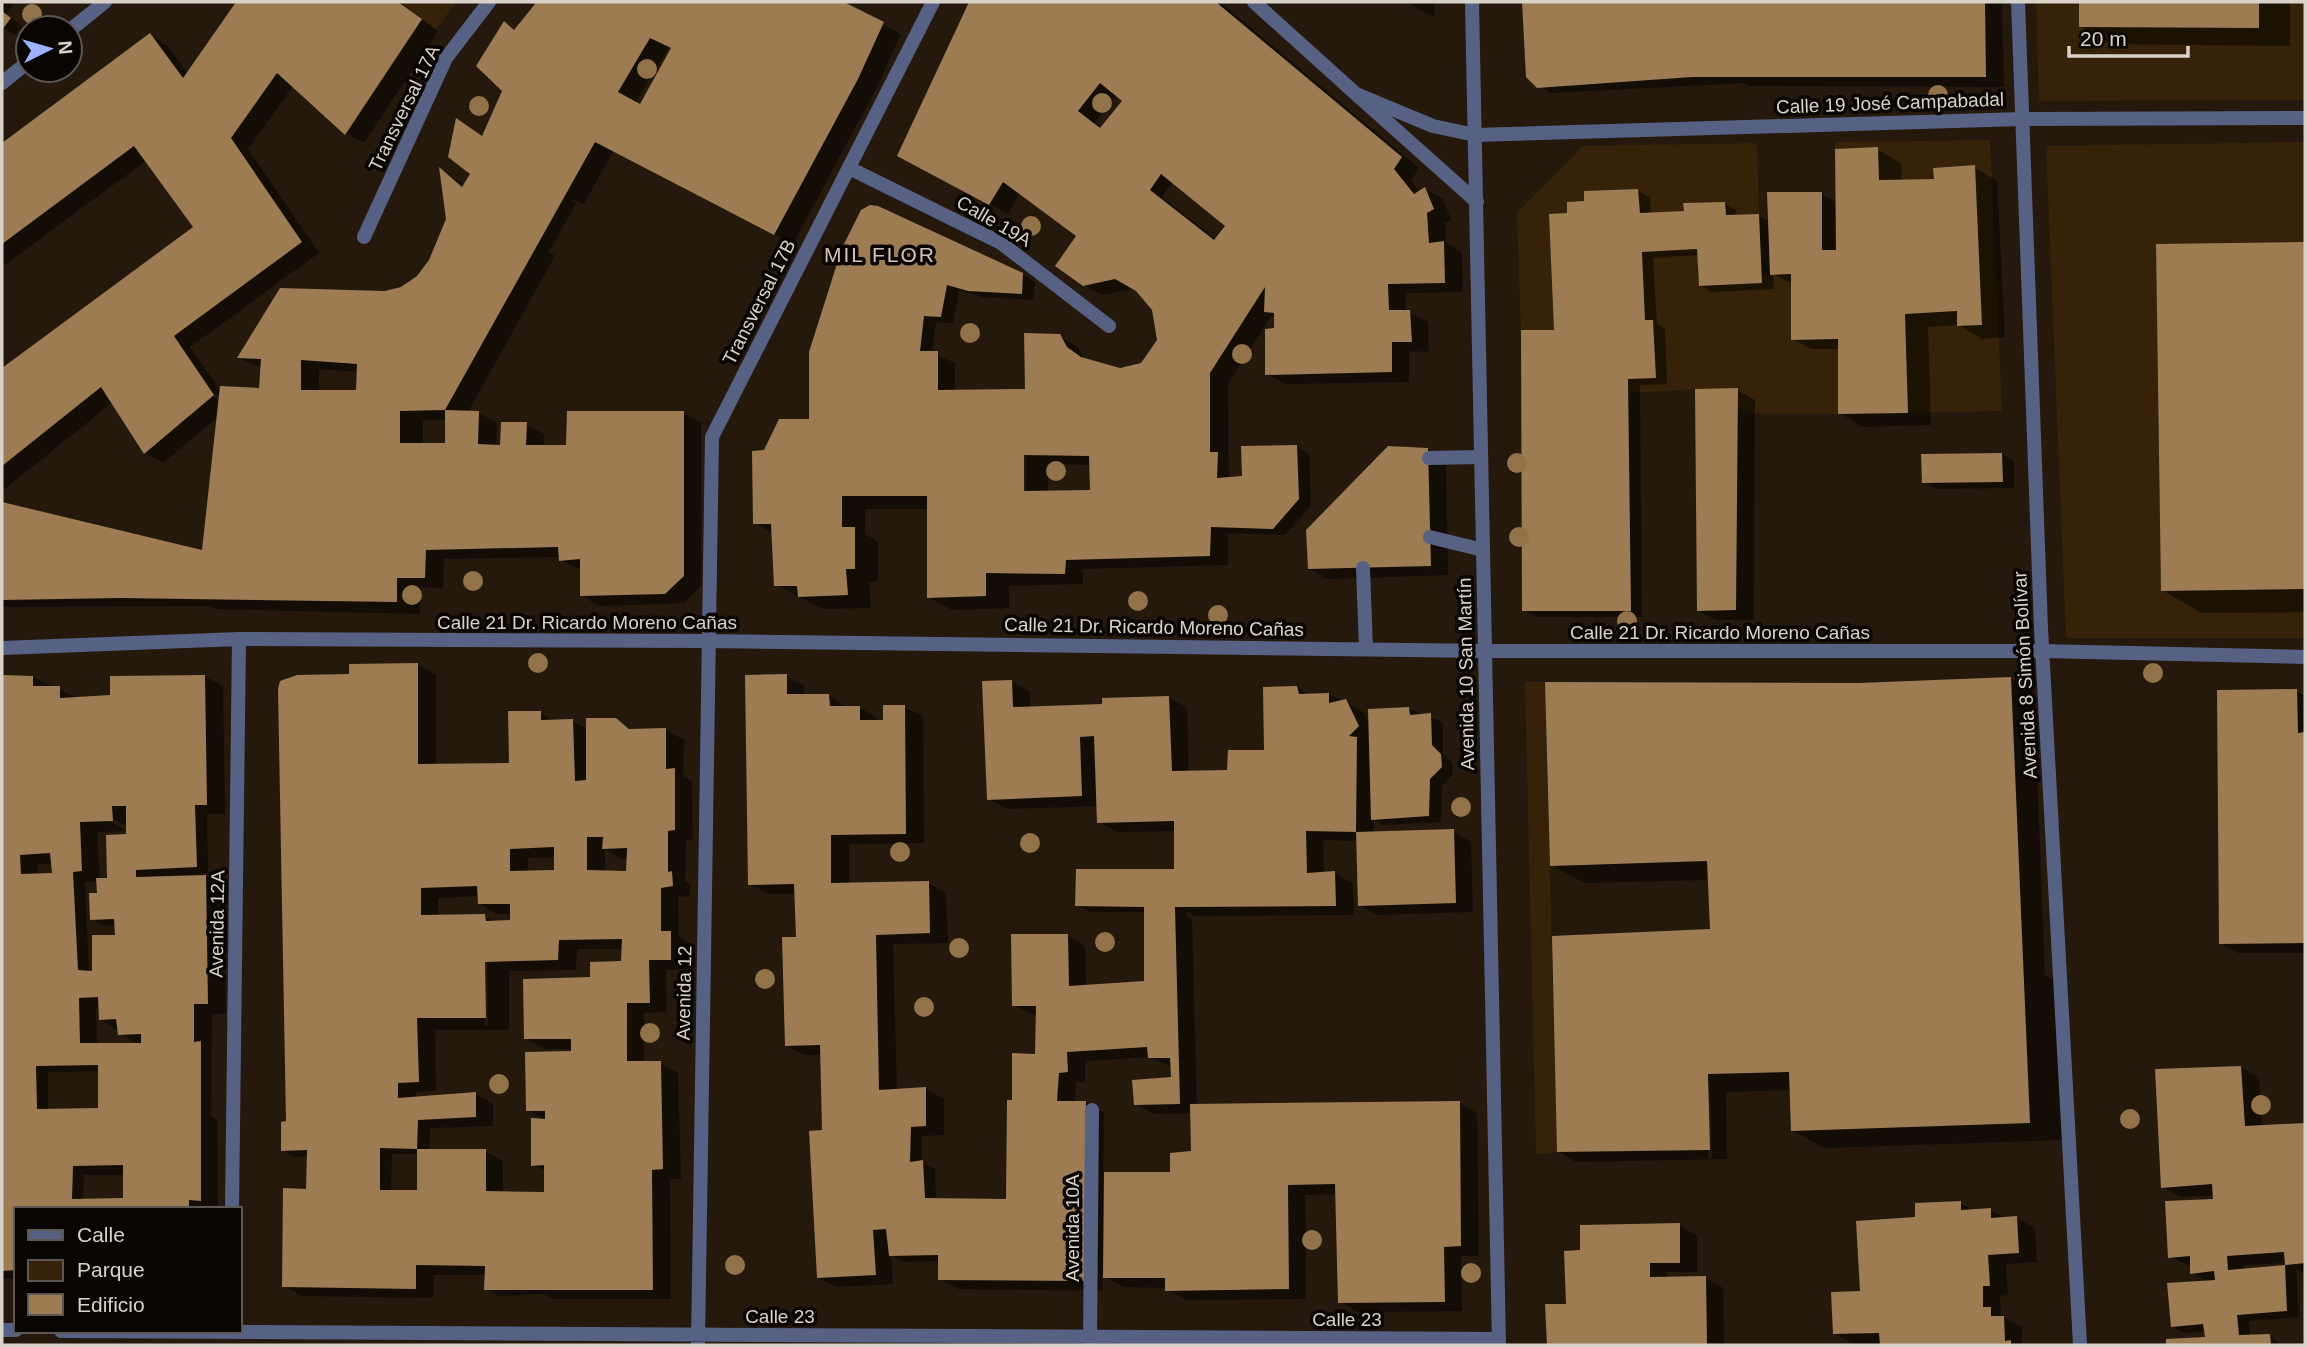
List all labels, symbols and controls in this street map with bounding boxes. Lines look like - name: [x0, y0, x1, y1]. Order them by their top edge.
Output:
- north arrow: [14, 14, 84, 84]
- scale bar: [2069, 14, 2188, 58]
- text: 20 m: [2080, 27, 2127, 50]
- text: N: [54, 40, 76, 55]
- street label: Transversal 17A: [364, 41, 444, 174]
- street label: Calle 19 José Campabadal: [1776, 89, 2004, 117]
- street label: Calle 19A: [953, 191, 1035, 251]
- street label: Transversal 17B: [718, 236, 800, 368]
- district label: MIL FLOR: [824, 243, 936, 266]
- street label: Avenida 8 Simón Bolívar: [2009, 570, 2041, 779]
- street label: Avenida 10 San Martín: [1454, 577, 1478, 771]
- street label: Calle 21 Dr. Ricardo Moreno Cañas: [437, 612, 737, 633]
- street label: Calle 21 Dr. Ricardo Moreno Cañas: [1004, 614, 1304, 640]
- street label: Calle 21 Dr. Ricardo Moreno Cañas: [1570, 622, 1870, 643]
- street label: Avenida 12A: [206, 870, 228, 978]
- street label: Avenida 12: [673, 945, 695, 1041]
- street label: Avenida 10A: [1062, 1174, 1083, 1282]
- legend: [14, 1207, 242, 1333]
- text: Calle: [77, 1223, 125, 1246]
- text: Parque: [77, 1258, 145, 1281]
- text: Edificio: [77, 1293, 145, 1316]
- street label: Calle 23: [745, 1306, 815, 1327]
- street label: Calle 23: [1312, 1309, 1382, 1330]

